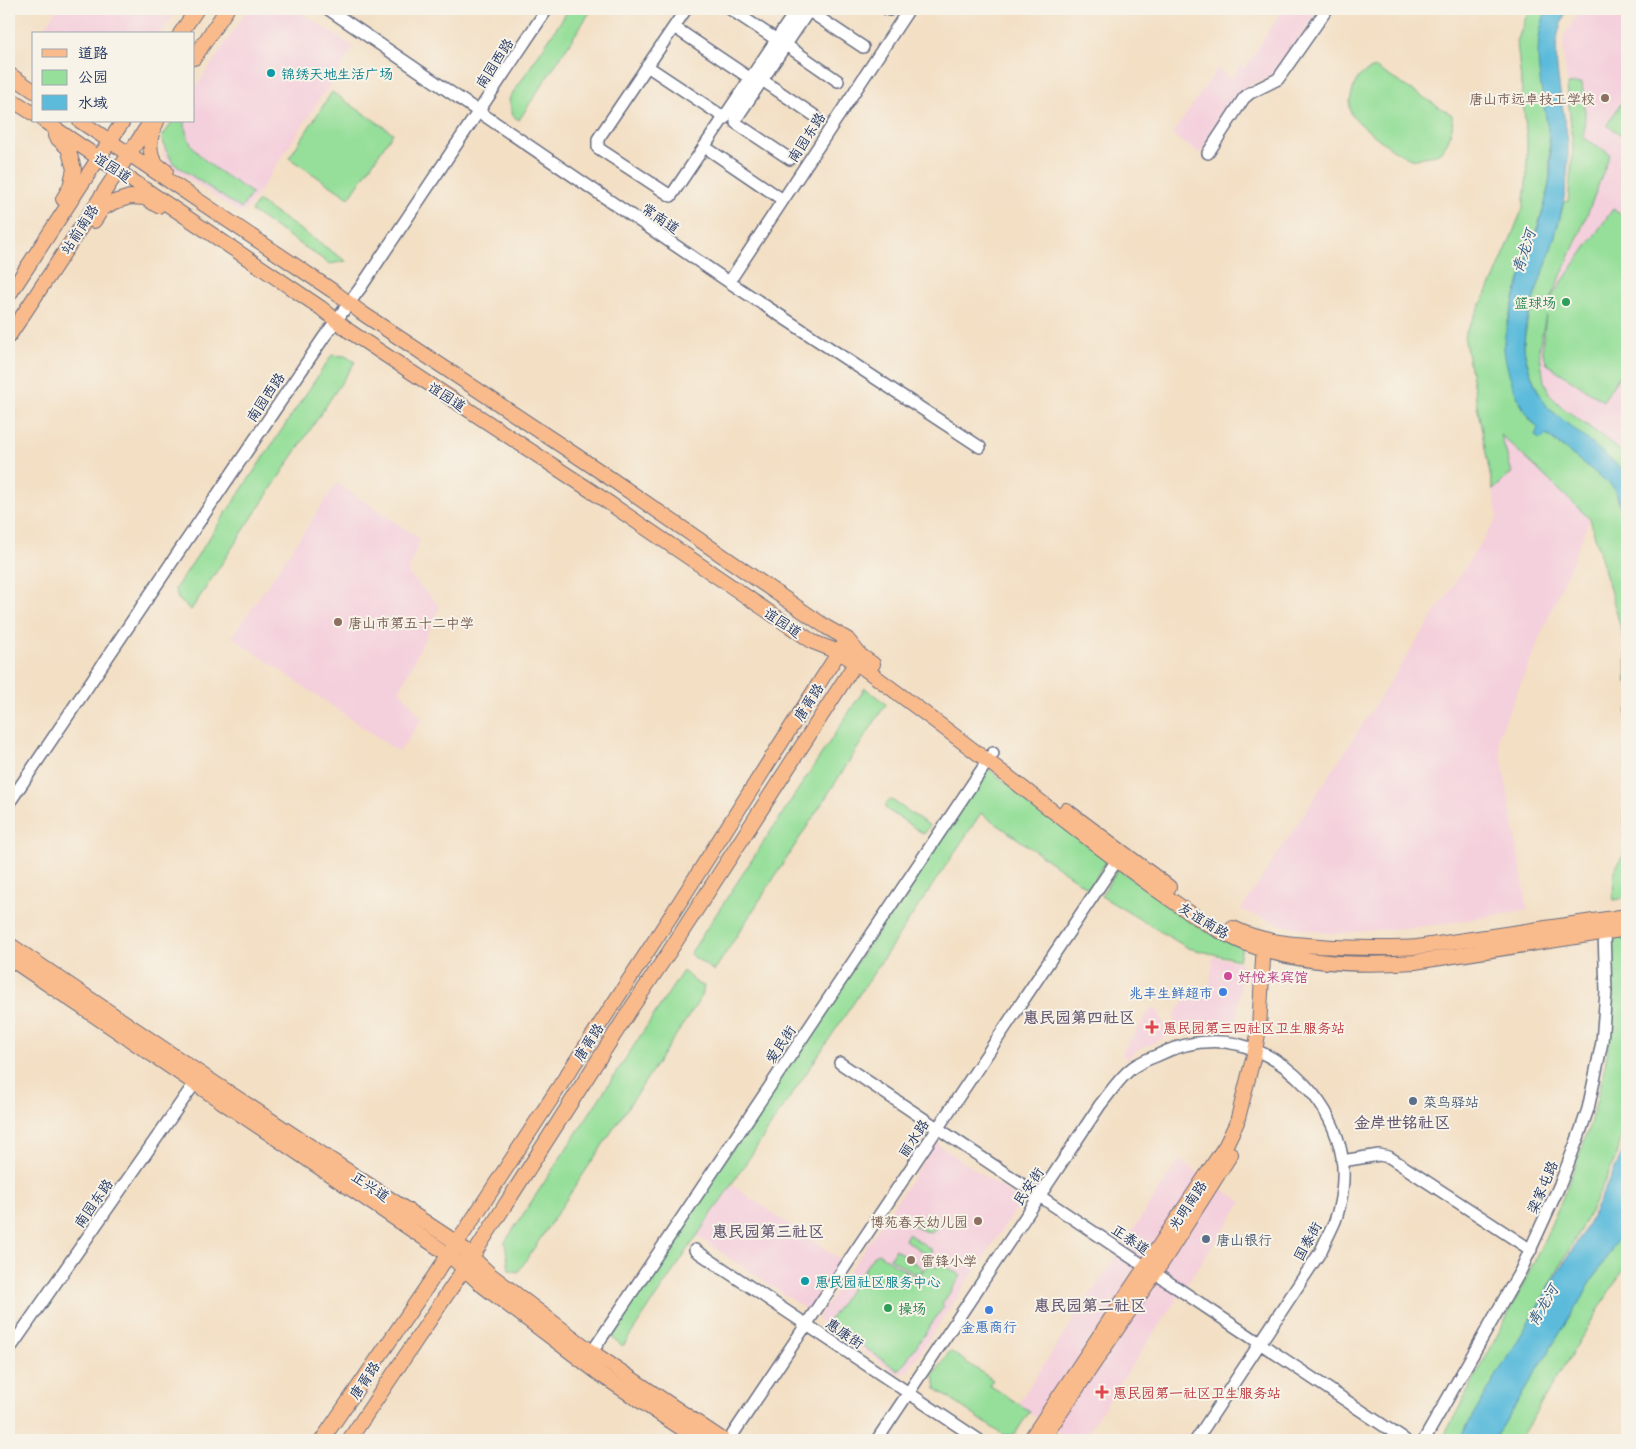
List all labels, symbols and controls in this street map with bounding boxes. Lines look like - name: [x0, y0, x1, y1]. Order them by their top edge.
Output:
- legend: [32, 32, 195, 122]
- street label: 南园西路: [471, 34, 517, 92]
- text: 道路: [78, 42, 108, 62]
- place label: 锦绣天地生活广场: [281, 64, 393, 83]
- text: 公园: [78, 66, 108, 86]
- marker: 锦绣天地生活广场: [265, 67, 277, 79]
- place label: 唐山市远卓技工学校: [1469, 89, 1595, 108]
- text: 水域: [78, 92, 108, 112]
- marker: 唐山市远卓技工学校: [1599, 92, 1611, 104]
- street label: 南园东路: [783, 108, 829, 166]
- street label: 谊园道: [90, 147, 136, 187]
- street label: 常南道: [638, 198, 684, 238]
- street label: 站前南路: [56, 200, 102, 258]
- water label: 青龙河: [1507, 224, 1540, 275]
- place label: 篮球场: [1514, 293, 1556, 312]
- marker: 篮球场: [1560, 296, 1572, 308]
- street label: 南园西路: [241, 368, 289, 426]
- street label: 谊园道: [424, 377, 470, 415]
- street label: 谊园道: [760, 602, 806, 642]
- place label: 唐山市第五十二中学: [348, 613, 474, 632]
- marker: 唐山市第五十二中学: [332, 616, 344, 628]
- street label: 唐胥路: [789, 679, 827, 725]
- street label: 友谊南路: [1175, 897, 1233, 943]
- place label: 好悦来宾馆: [1238, 967, 1308, 986]
- marker: 好悦来宾馆: [1222, 970, 1234, 982]
- place label: 兆丰生鲜超市: [1129, 983, 1213, 1002]
- marker: 兆丰生鲜超市: [1217, 986, 1229, 998]
- district label: 惠民园第四社区: [1023, 1006, 1135, 1027]
- place label: 惠民园第三四社区卫生服务站: [1163, 1018, 1345, 1037]
- street label: 唐胥路: [569, 1019, 607, 1065]
- marker: 惠民园第三四社区卫生服务站: [1145, 1020, 1159, 1034]
- street label: 爱民街: [760, 1021, 800, 1067]
- place label: 菜鸟驿站: [1423, 1092, 1479, 1111]
- marker: 菜鸟驿站: [1407, 1095, 1419, 1107]
- district label: 金岸世铭社区: [1354, 1111, 1450, 1132]
- street label: 丽水路: [893, 1115, 933, 1161]
- street label: 梁家屯路: [1522, 1158, 1562, 1216]
- street label: 民安街: [1008, 1163, 1048, 1209]
- street label: 正兴道: [348, 1166, 394, 1206]
- street label: 南园东路: [69, 1175, 117, 1231]
- street label: 光明南路: [1163, 1176, 1211, 1234]
- place label: 博苑春天幼儿园: [870, 1212, 968, 1231]
- marker: 博苑春天幼儿园: [972, 1215, 984, 1227]
- street label: 国泰街: [1289, 1218, 1325, 1264]
- street label: 正泰道: [1108, 1219, 1154, 1259]
- district label: 惠民园第三社区: [712, 1220, 824, 1241]
- place label: 唐山银行: [1216, 1230, 1272, 1249]
- marker: 唐山银行: [1200, 1233, 1212, 1245]
- place label: 雷锋小学: [921, 1251, 977, 1270]
- marker: 雷锋小学: [905, 1254, 917, 1266]
- place label: 惠民园社区服务中心: [815, 1272, 941, 1291]
- marker: 惠民园社区服务中心: [799, 1275, 811, 1287]
- water label: 青龙河: [1522, 1278, 1564, 1329]
- district label: 惠民园第二社区: [1034, 1294, 1146, 1315]
- place label: 操场: [898, 1299, 926, 1318]
- marker: 操场: [882, 1302, 894, 1314]
- marker: 金惠商行: [983, 1304, 995, 1316]
- street label: 惠康街: [822, 1313, 868, 1353]
- place label: 金惠商行: [961, 1317, 1017, 1336]
- street label: 唐胥路: [344, 1357, 384, 1403]
- place label: 惠民园第一社区卫生服务站: [1113, 1383, 1281, 1402]
- marker: 惠民园第一社区卫生服务站: [1095, 1385, 1109, 1399]

